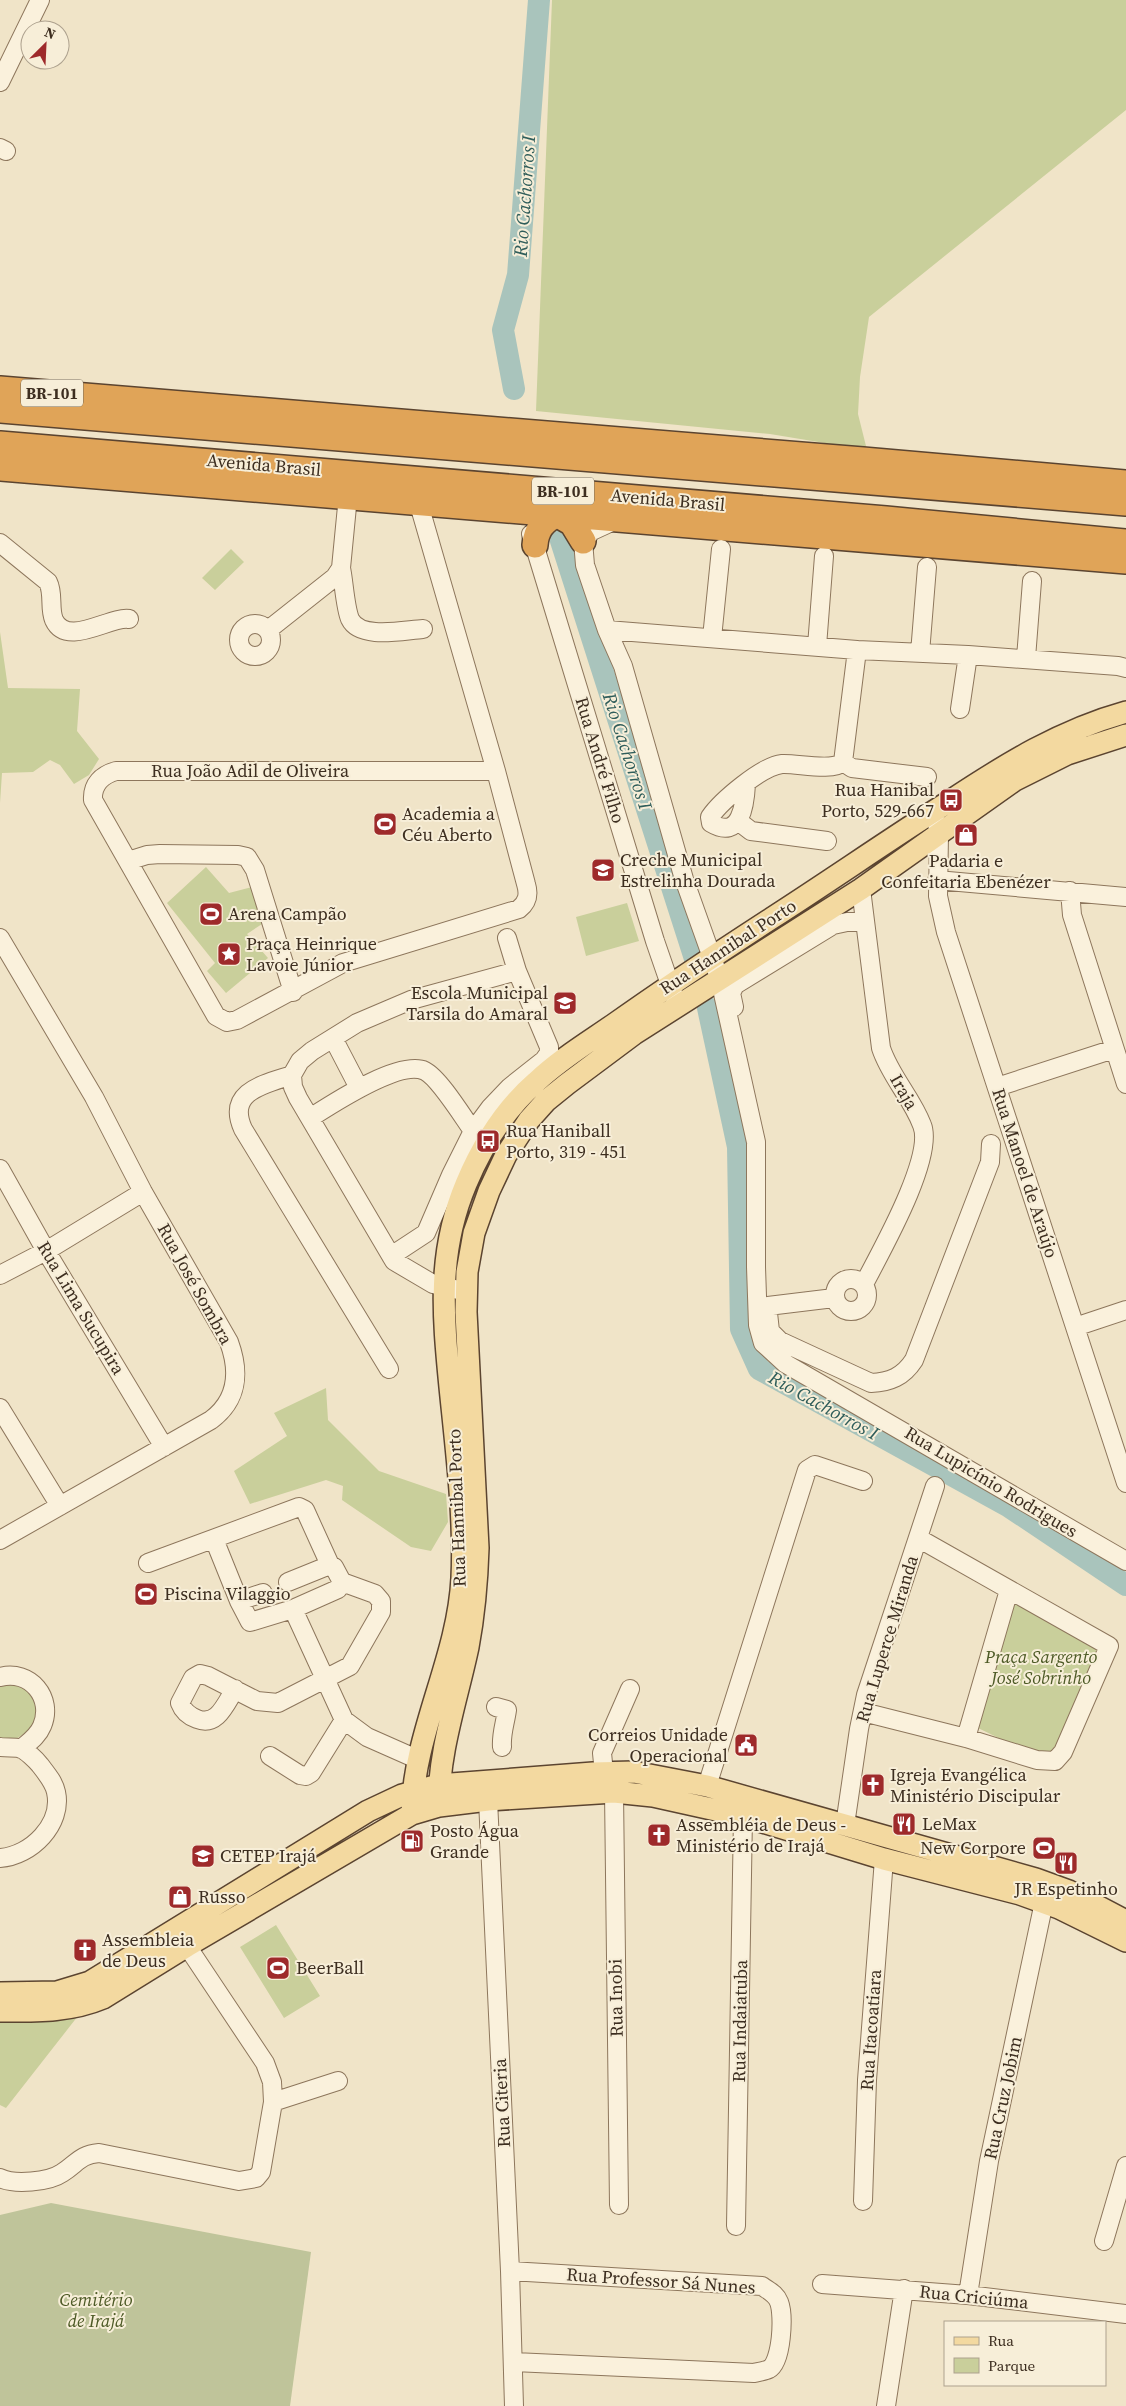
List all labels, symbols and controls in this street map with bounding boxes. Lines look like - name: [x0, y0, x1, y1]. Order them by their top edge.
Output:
- north arrow: [20, 20, 70, 70]
- text: N: [42, 22, 59, 44]
- water label: Rio Cachorros I: [507, 133, 541, 259]
- road number: BR-101: [21, 379, 83, 406]
- street label: Avenida Brasil: [206, 447, 322, 482]
- road number: BR-101: [532, 478, 594, 504]
- street label: Avenida Brasil: [610, 482, 726, 517]
- water label: Rio Cachorros I: [597, 688, 660, 814]
- street label: Rua André Filho: [569, 694, 632, 826]
- street label: Rua João Adil de Oliveira: [151, 758, 350, 783]
- place label: Rua Hanibal Porto, 529-667: [821, 777, 934, 823]
- bus stop icon: Rua Hanibal Porto, 529-667: [938, 787, 964, 813]
- place label: Academia a Céu Aberto: [402, 801, 496, 847]
- sports icon: Academia a Céu Aberto: [372, 811, 398, 837]
- shop icon: Padaria e Confeitaria Ebenézer: [953, 822, 979, 848]
- place label: Creche Municipal Estrelinha Dourada: [620, 847, 776, 893]
- place label: Padaria e Confeitaria Ebenézer: [881, 848, 1051, 894]
- school or university icon: Creche Municipal Estrelinha Dourada: [590, 857, 616, 883]
- street label: Rua Hannibal Porto: [655, 893, 801, 1000]
- sports icon: Arena Campão: [198, 901, 224, 927]
- place label: Arena Campão: [228, 901, 347, 926]
- place label: Praça Heinrique Lavoie Júnior: [246, 931, 377, 977]
- place icon: Praça Heinrique Lavoie Júnior: [216, 941, 242, 967]
- place label: Escola Municipal Tarsila do Amaral: [406, 980, 548, 1026]
- school or university icon: Escola Municipal Tarsila do Amaral: [552, 990, 578, 1016]
- street label: Iraja: [884, 1069, 925, 1115]
- street label: Rua Manoel de Araújo: [986, 1085, 1065, 1261]
- place label: Rua Haniball Porto, 319 - 451: [506, 1118, 627, 1164]
- bus stop icon: Rua Haniball Porto, 319 - 451: [475, 1128, 501, 1154]
- street label: Rua José Sombra: [152, 1219, 240, 1350]
- street label: Rua Lima Sucupira: [32, 1236, 132, 1380]
- water label: Rio Cachorros I: [764, 1364, 885, 1446]
- street label: Rua Lupicínio Rodrigues: [900, 1420, 1083, 1543]
- street label: Rua Hannibal Porto: [441, 1428, 472, 1588]
- street label: Rua Luperce Miranda: [849, 1551, 924, 1725]
- sports icon: Piscina Vilaggio: [133, 1581, 159, 1607]
- place label: Piscina Vilaggio: [164, 1581, 291, 1606]
- park label: Praça Sargento José Sobrinho: [984, 1644, 1097, 1690]
- place label: Correios Unidade Operacional: [588, 1722, 728, 1768]
- public building icon: Correios Unidade Operacional: [733, 1732, 759, 1758]
- place label: Igreja Evangélica Ministério Discipular: [890, 1762, 1061, 1808]
- church icon: Igreja Evangélica Ministério Discipular: [860, 1772, 886, 1798]
- restaurant icon: LeMax: [891, 1811, 917, 1837]
- place label: LeMax: [922, 1811, 977, 1836]
- place label: Assembléia de Deus - Ministério de Irajá: [676, 1812, 846, 1858]
- place label: Posto Água Grande: [430, 1818, 520, 1864]
- church icon: Assembléia de Deus - Ministério de Irajá: [646, 1822, 672, 1848]
- fuel station icon: Posto Água Grande: [399, 1828, 425, 1854]
- place label: New Corpore: [920, 1835, 1026, 1860]
- sports icon: New Corpore: [1031, 1835, 1057, 1861]
- school or university icon: CETEP Irajá: [190, 1843, 216, 1869]
- place label: CETEP Irajá: [220, 1843, 317, 1868]
- restaurant icon: JR Espetinho: [1053, 1850, 1079, 1876]
- place label: JR Espetinho: [1013, 1876, 1118, 1901]
- shop icon: Russo: [167, 1884, 193, 1910]
- place label: Russo: [198, 1884, 246, 1909]
- place label: Assembleia de Deus: [102, 1927, 195, 1973]
- church icon: Assembleia de Deus: [72, 1937, 98, 1963]
- sports icon: BeerBall: [265, 1955, 291, 1981]
- place label: BeerBall: [296, 1955, 364, 1980]
- street label: Rua Inobi: [602, 1959, 629, 2037]
- street label: Rua Indaiatuba: [726, 1959, 753, 2082]
- street label: Rua Itacoatiara: [854, 1968, 887, 2091]
- street label: Rua Cruz Jobim: [977, 2034, 1028, 2162]
- street label: Rua Citeria: [487, 2057, 516, 2148]
- street label: Rua Professor Sá Nunes: [566, 2261, 757, 2300]
- street label: Rua Criciúma: [918, 2278, 1031, 2315]
- park label: Cemitério de Irajá: [60, 2287, 133, 2333]
- legend: [944, 2321, 1106, 2386]
- text: Rua: [988, 2330, 1014, 2351]
- text: Parque: [988, 2355, 1036, 2376]

